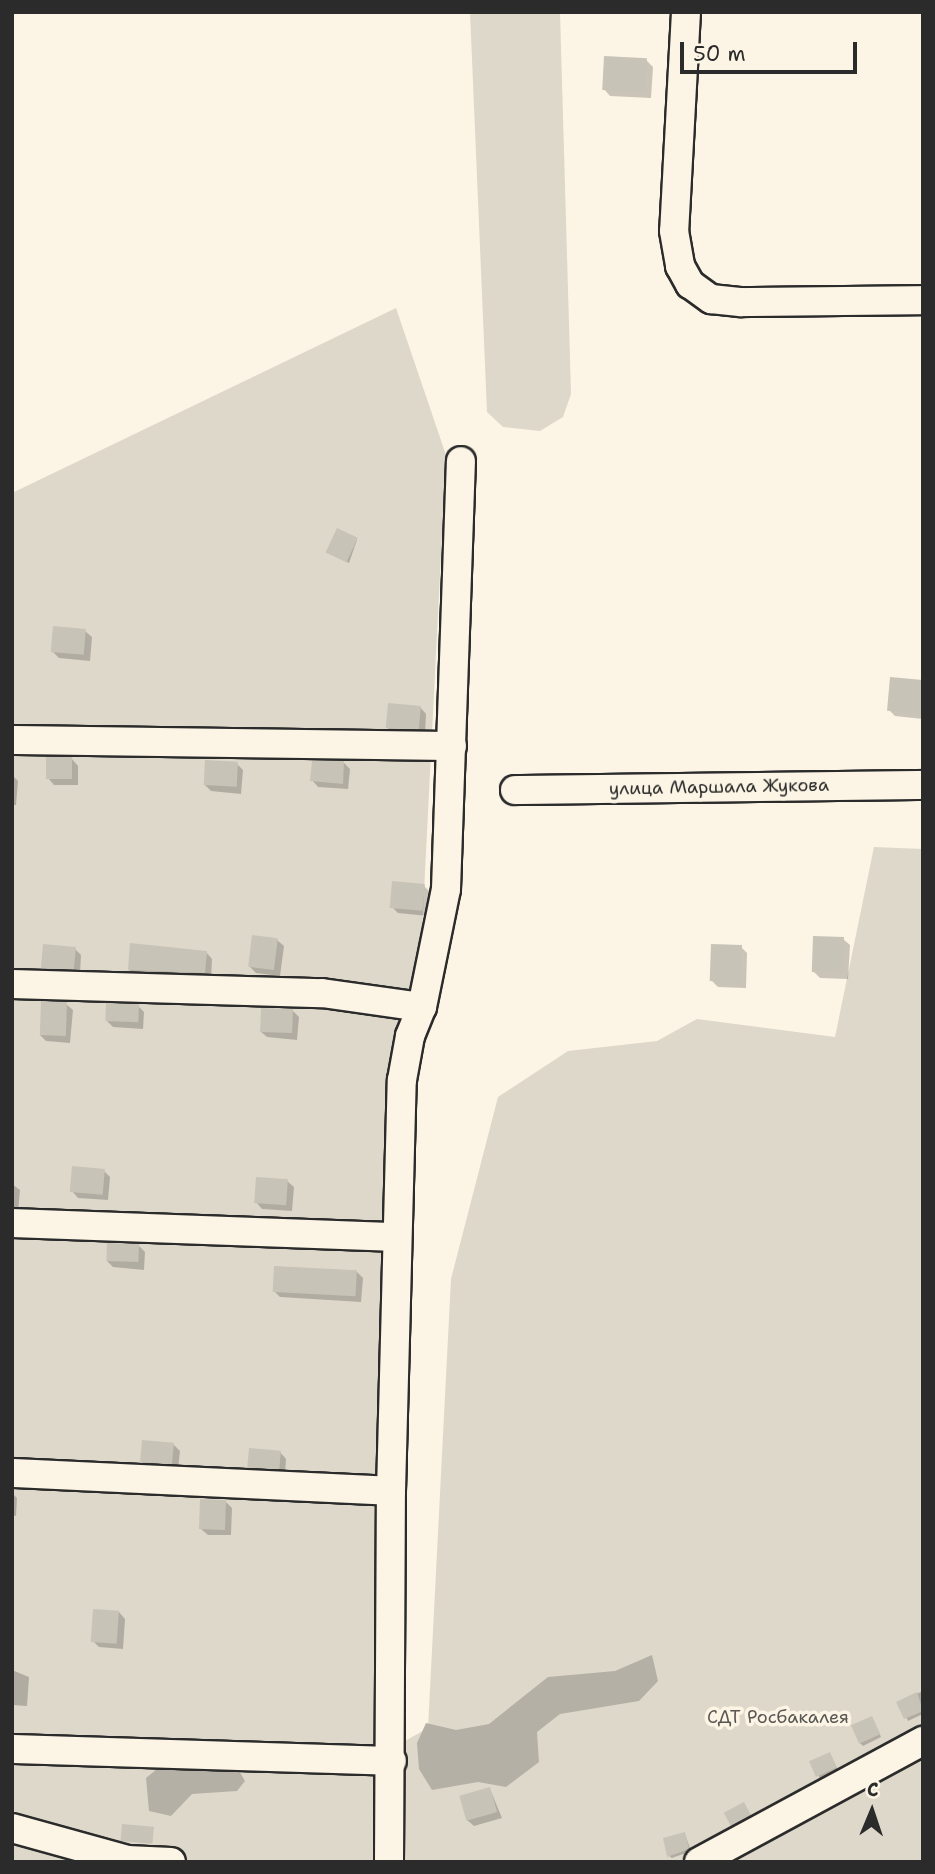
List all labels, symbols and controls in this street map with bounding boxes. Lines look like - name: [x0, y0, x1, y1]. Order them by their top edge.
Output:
- scale bar: [683, 28, 860, 72]
- text: 50 m: [693, 40, 746, 68]
- street label: улица Маршала Жукова: [609, 774, 829, 800]
- park label: СДТ Росбакалея: [707, 1706, 849, 1728]
- north arrow: [837, 1776, 907, 1846]
- text: С: [866, 1777, 879, 1802]

